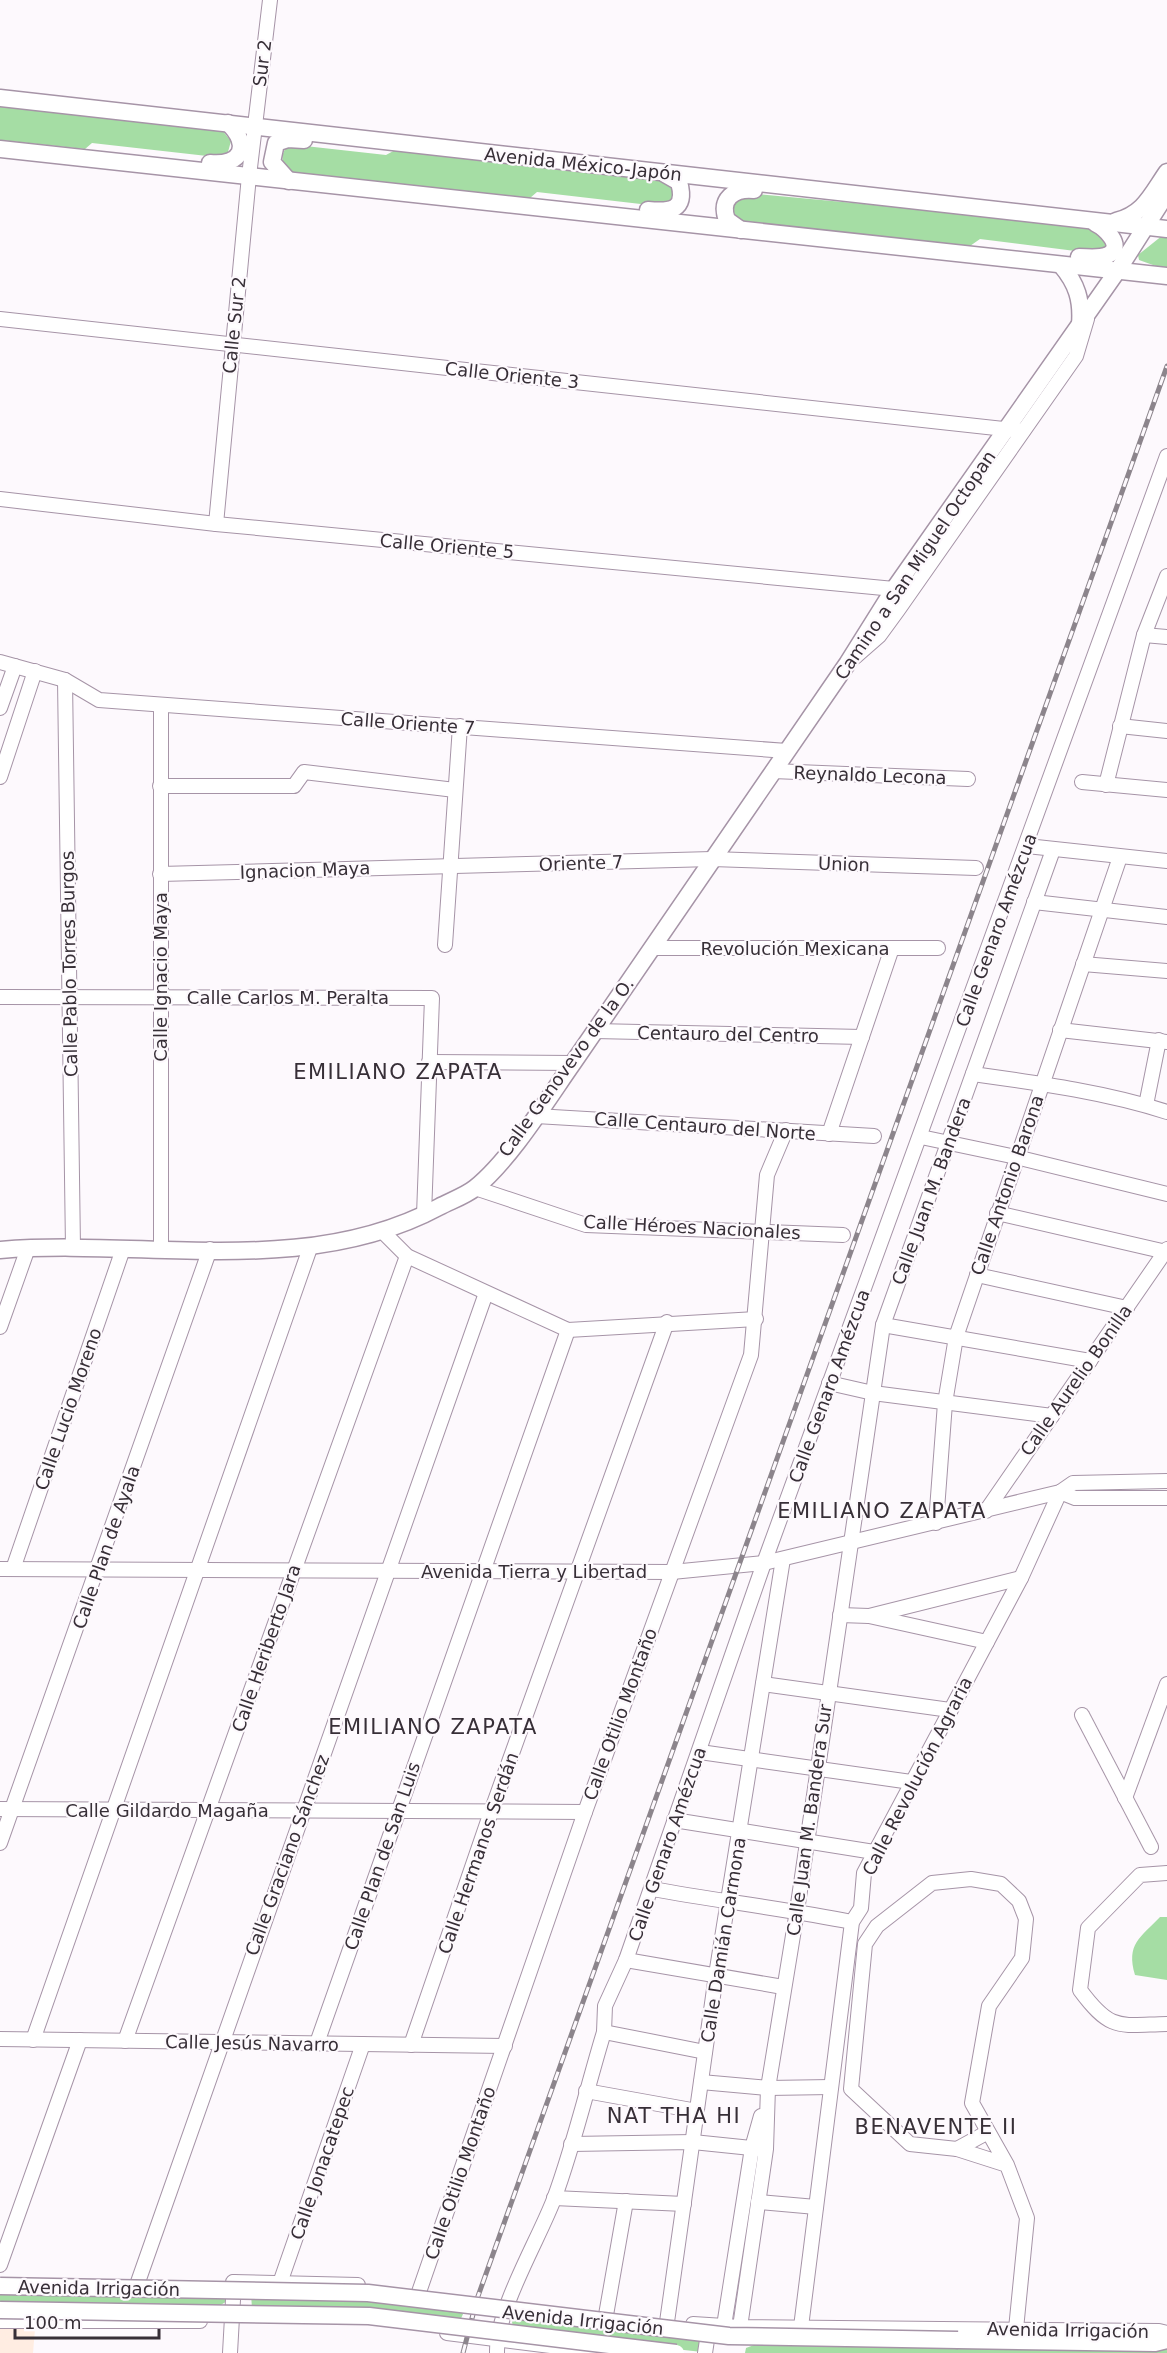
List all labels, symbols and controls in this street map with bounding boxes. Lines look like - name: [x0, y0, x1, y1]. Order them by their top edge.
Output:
- street label: Sur 2: [249, 38, 275, 88]
- street label: Avenida México-Japón: [483, 143, 683, 185]
- street label: Calle Sur 2: [218, 275, 250, 375]
- street label: Calle Oriente 3: [444, 358, 580, 392]
- street label: Camino a San Miguel Octopan: [830, 446, 1000, 684]
- street label: Calle Oriente 5: [379, 530, 515, 562]
- street label: Calle Oriente 7: [340, 708, 476, 738]
- street label: Reynaldo Lecona: [793, 762, 947, 788]
- street label: Calle Genaro Amézcua: [951, 830, 1041, 1030]
- street label: Calle Pablo Torres Burgos: [57, 851, 81, 1077]
- street label: Oriente 7: [538, 851, 624, 875]
- street label: Union: [818, 853, 870, 875]
- street label: Ignacion Maya: [239, 857, 371, 883]
- street label: Calle Ignacio Maya: [150, 892, 171, 1062]
- street label: Revolución Mexicana: [700, 938, 890, 959]
- street label: Calle Genovevo de la O.: [494, 973, 638, 1161]
- street label: Calle Carlos M. Peralta: [187, 987, 389, 1008]
- street label: Centauro del Centro: [637, 1022, 819, 1046]
- district label: EMILIANO ZAPATA: [293, 1060, 503, 1084]
- street label: Calle Antonio Barona: [966, 1092, 1048, 1278]
- street label: Calle Juan M. Bandera: [887, 1094, 975, 1288]
- street label: Calle Centauro del Norte: [594, 1108, 816, 1144]
- street label: Calle Héroes Nacionales: [583, 1211, 801, 1243]
- street label: Calle Genaro Amézcua: [784, 1286, 874, 1486]
- street label: Calle Aurelio Bonilla: [1016, 1300, 1136, 1460]
- street label: Calle Lucio Moreno: [30, 1325, 106, 1493]
- street label: Calle Plan de Ayala: [68, 1463, 144, 1631]
- district label: EMILIANO ZAPATA: [777, 1499, 987, 1523]
- street label: Calle Heriberto Jara: [227, 1561, 305, 1735]
- street label: Avenida Tierra y Libertad: [421, 1561, 647, 1582]
- street label: Calle Otilio Montaño: [579, 1625, 661, 1803]
- street label: Calle Revolución Agraria: [858, 1673, 976, 1879]
- street label: Calle Juan M. Bandera Sur: [782, 1702, 836, 1937]
- district label: EMILIANO ZAPATA: [328, 1715, 538, 1739]
- street label: Calle Genaro Amézcua: [624, 1744, 710, 1944]
- street label: Calle Hermanos Serdán: [434, 1750, 522, 1956]
- street label: Calle Graciano Sánchez: [241, 1752, 333, 1958]
- street label: Calle Plan de San Luis: [340, 1759, 424, 1953]
- street label: Calle Gildardo Magaña: [65, 1800, 269, 1821]
- street label: Calle Damián Carmona: [696, 1836, 750, 2044]
- street label: Calle Jesús Navarro: [165, 2031, 339, 2055]
- street label: Calle Jonacatepec: [286, 2084, 358, 2242]
- street label: Calle Otilio Montaño: [420, 2084, 500, 2262]
- district label: NAT THA HI: [607, 2104, 741, 2128]
- district label: BENAVENTE II: [855, 2115, 1017, 2139]
- street label: Avenida Irrigación: [18, 2276, 180, 2300]
- street label: Avenida Irrigación: [501, 2301, 665, 2339]
- scale bar: [15, 2302, 159, 2340]
- text: 100 m: [24, 2312, 82, 2333]
- street label: Avenida Irrigación: [987, 2318, 1149, 2342]

